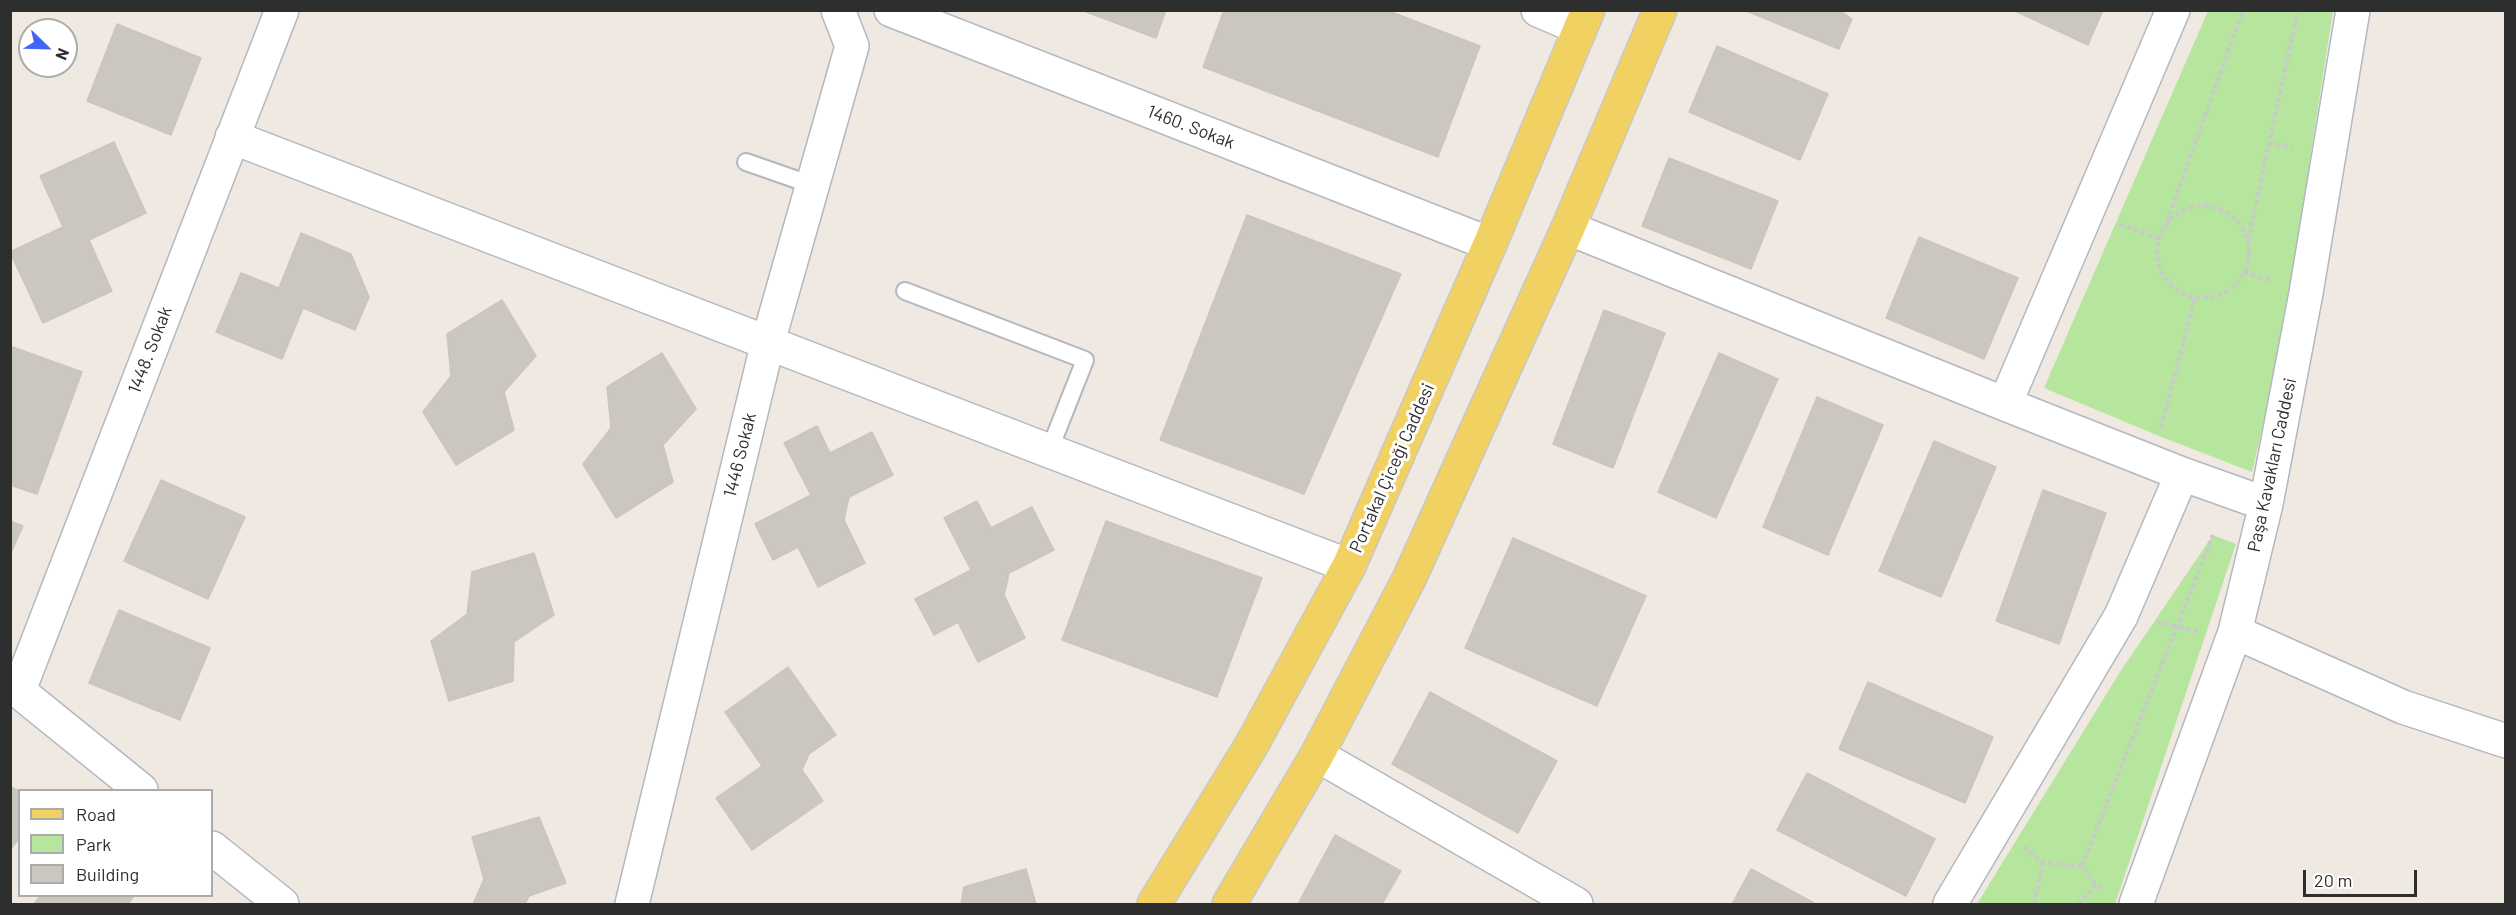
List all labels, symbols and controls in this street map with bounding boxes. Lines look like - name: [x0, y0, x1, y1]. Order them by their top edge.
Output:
- north arrow: [18, 18, 78, 78]
- text: N: [52, 46, 74, 63]
- street label: 1460. Sokak: [1144, 100, 1238, 154]
- street label: 1448. Sokak: [124, 303, 176, 397]
- street label: Paşa Kavakları Caddesi: [2243, 376, 2301, 554]
- street label: Portakal Çiceği Caddesi: [1345, 380, 1439, 556]
- street label: 1446 Sokak: [719, 410, 761, 500]
- legend: [18, 789, 213, 897]
- text: Road: [76, 803, 116, 825]
- text: Park: [76, 833, 111, 855]
- scale bar: [2306, 858, 2420, 896]
- text: Building: [76, 863, 139, 885]
- text: 20 m: [2314, 869, 2352, 891]

